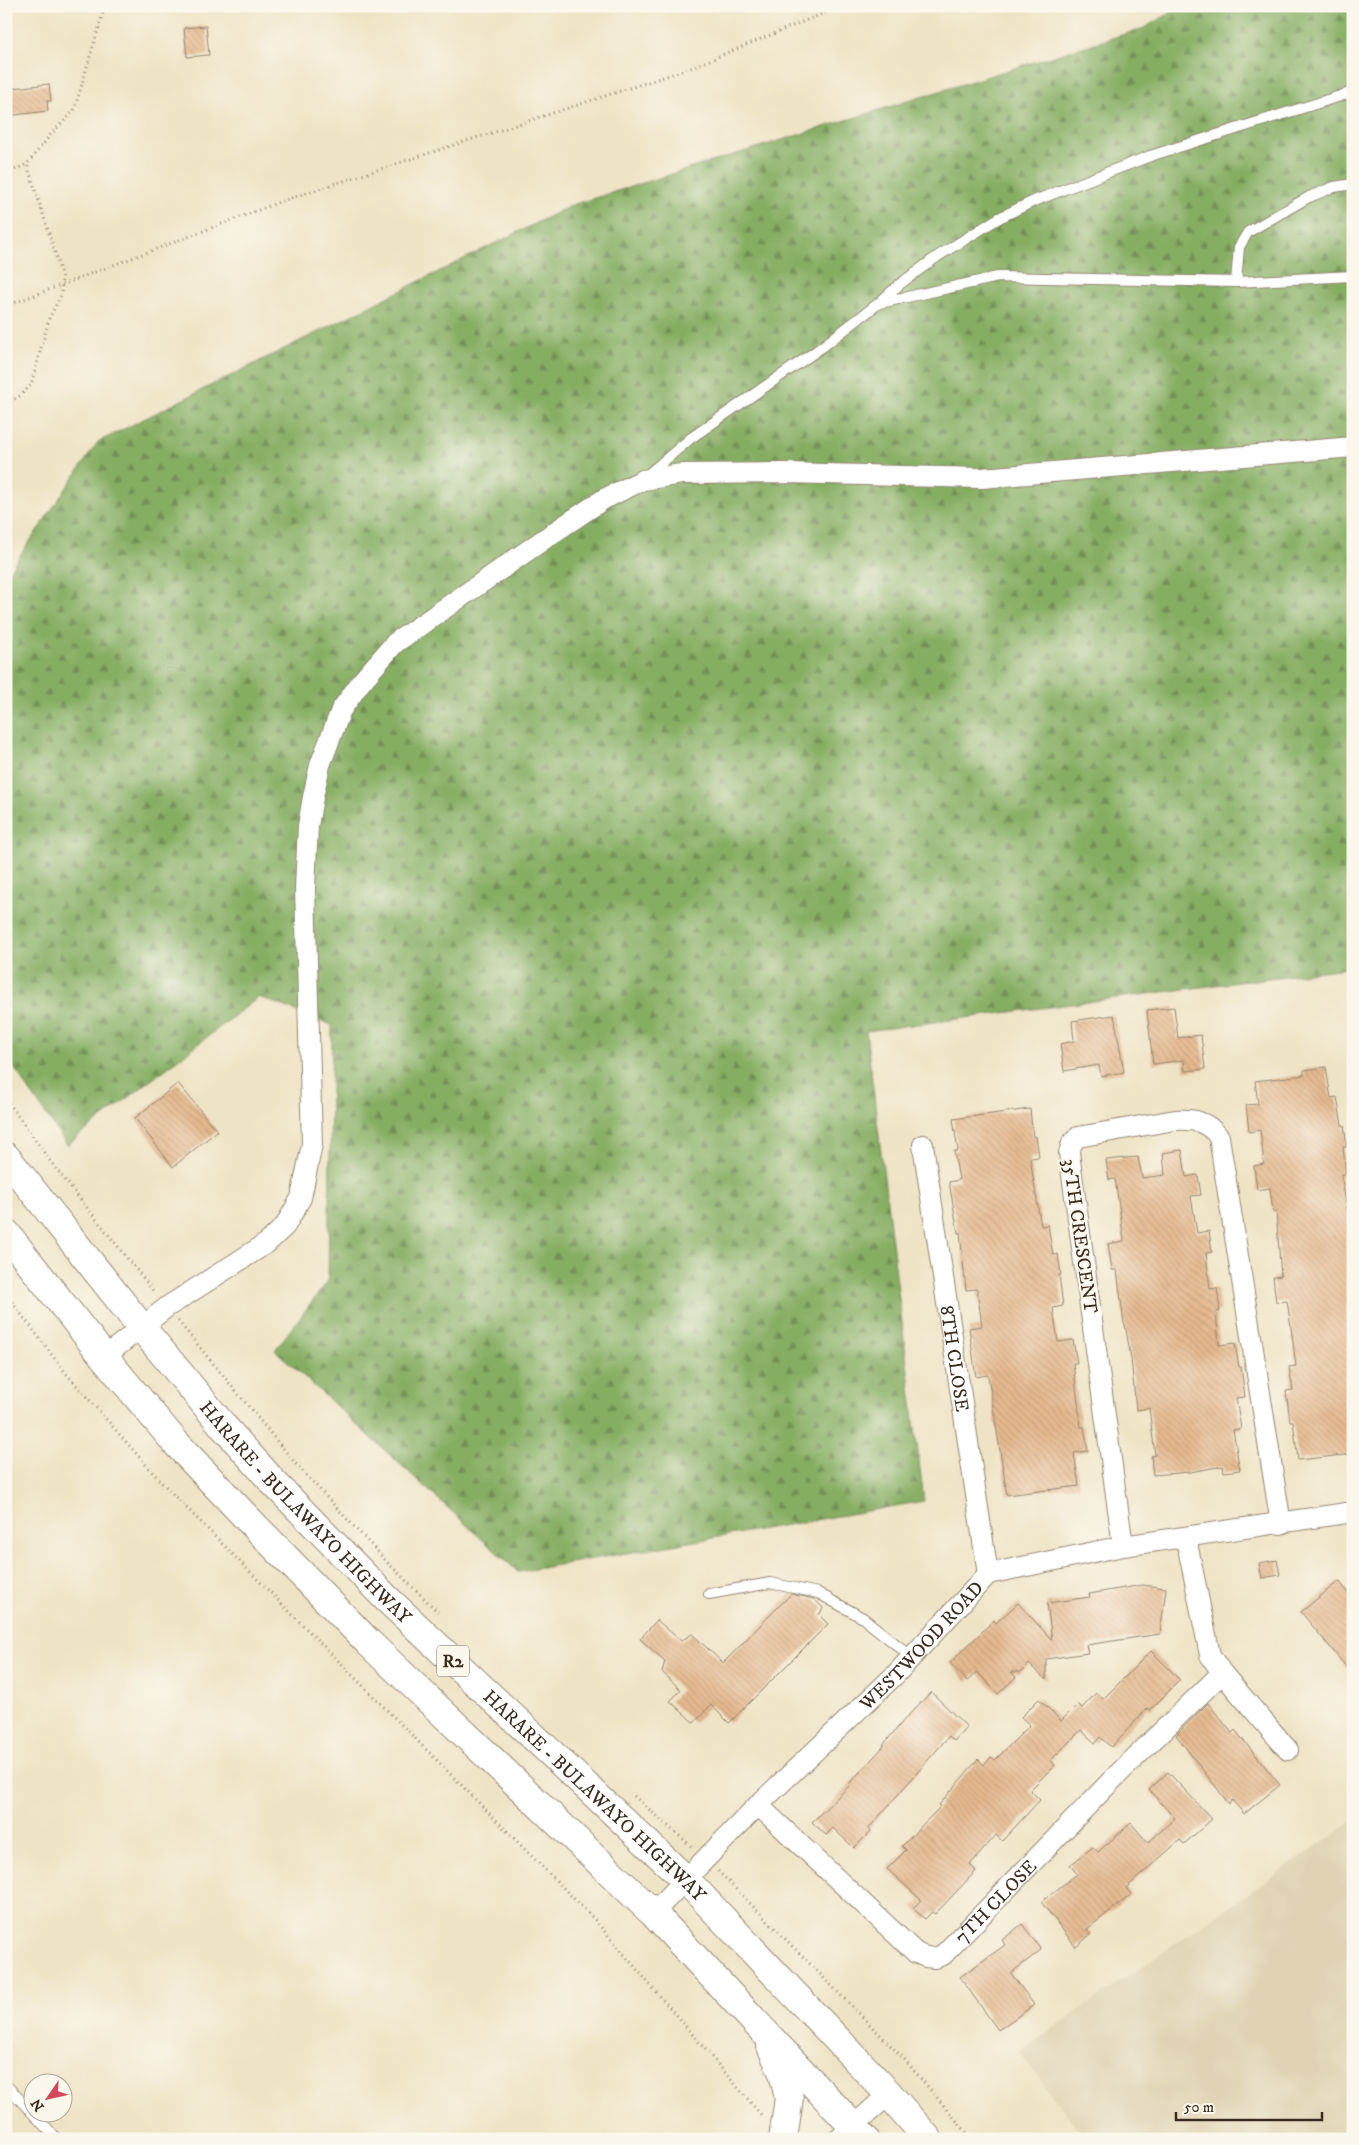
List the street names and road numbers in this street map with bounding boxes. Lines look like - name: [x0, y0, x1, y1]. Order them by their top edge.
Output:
- street label: 35TH CRESCENT: [1057, 1157, 1102, 1316]
- street label: 8TH CLOSE: [934, 1304, 973, 1414]
- street label: HARARE - BULAWAYO HIGHWAY: [194, 1397, 416, 1630]
- street label: WESTWOOD ROAD: [855, 1577, 989, 1716]
- road number: R2: [437, 1645, 469, 1676]
- street label: HARARE - BULAWAYO HIGHWAY: [478, 1685, 711, 1908]
- street label: 7TH CLOSE: [951, 1855, 1042, 1949]

